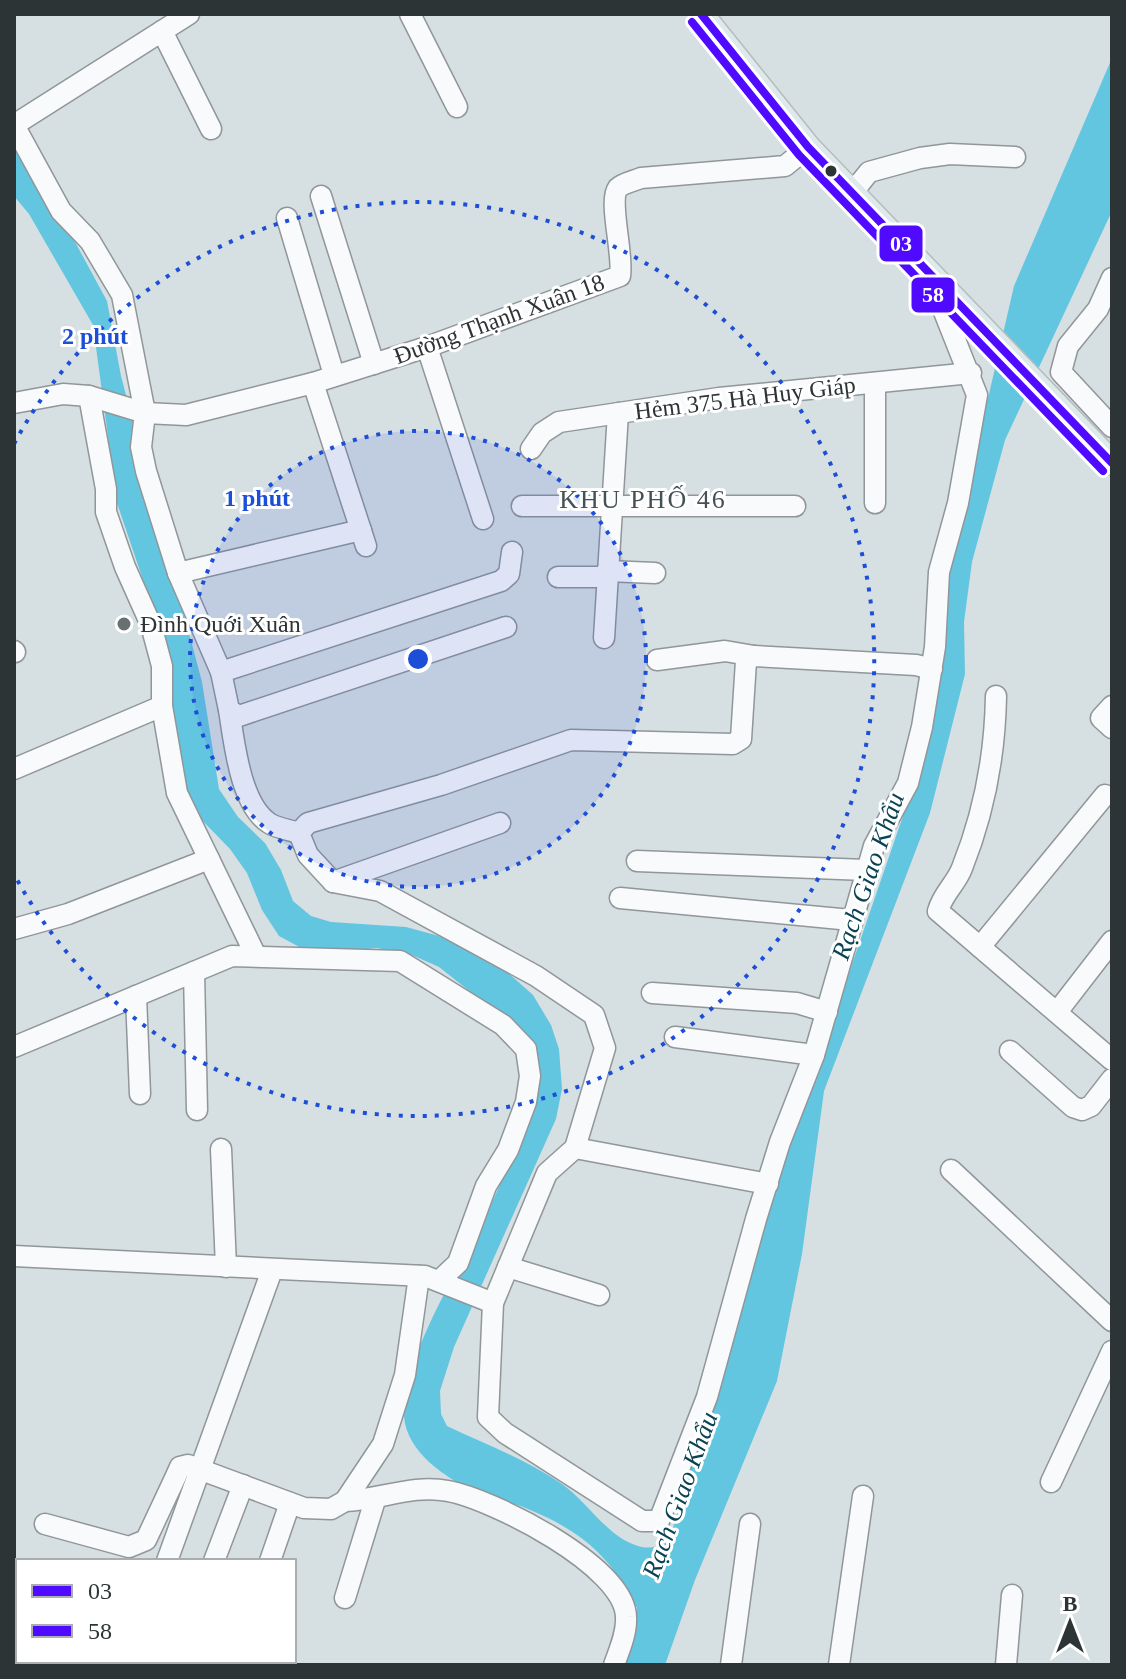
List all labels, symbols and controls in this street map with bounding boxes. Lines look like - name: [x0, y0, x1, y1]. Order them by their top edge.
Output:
- unlabelled marker: [823, 163, 839, 179]
- line badge: 03: [878, 224, 924, 263]
- text: 03: [890, 231, 912, 256]
- street label: Đường Thạnh Xuân 18: [390, 269, 608, 369]
- line badge: 58: [910, 276, 956, 314]
- text: 58: [922, 282, 944, 307]
- text: 2 phút: [62, 323, 128, 349]
- street label: Hẻm 375 Hà Huy Giáp: [633, 372, 857, 424]
- text: 1 phút: [224, 485, 290, 511]
- district label: KHU PHỐ 46: [559, 485, 727, 514]
- place label: Đình Quới Xuân: [140, 611, 301, 637]
- marker: Đình Quới Xuân: [115, 615, 133, 633]
- centre of rings: [404, 645, 432, 673]
- water label: Rạch Giao Khẩu: [826, 789, 910, 964]
- water label: Rạch Giao Khẩu: [636, 1408, 724, 1583]
- legend: [16, 1559, 296, 1663]
- text: 03: [88, 1578, 112, 1604]
- north arrow: [1030, 1583, 1110, 1663]
- text: B: [1063, 1591, 1078, 1616]
- text: 58: [88, 1618, 112, 1644]

